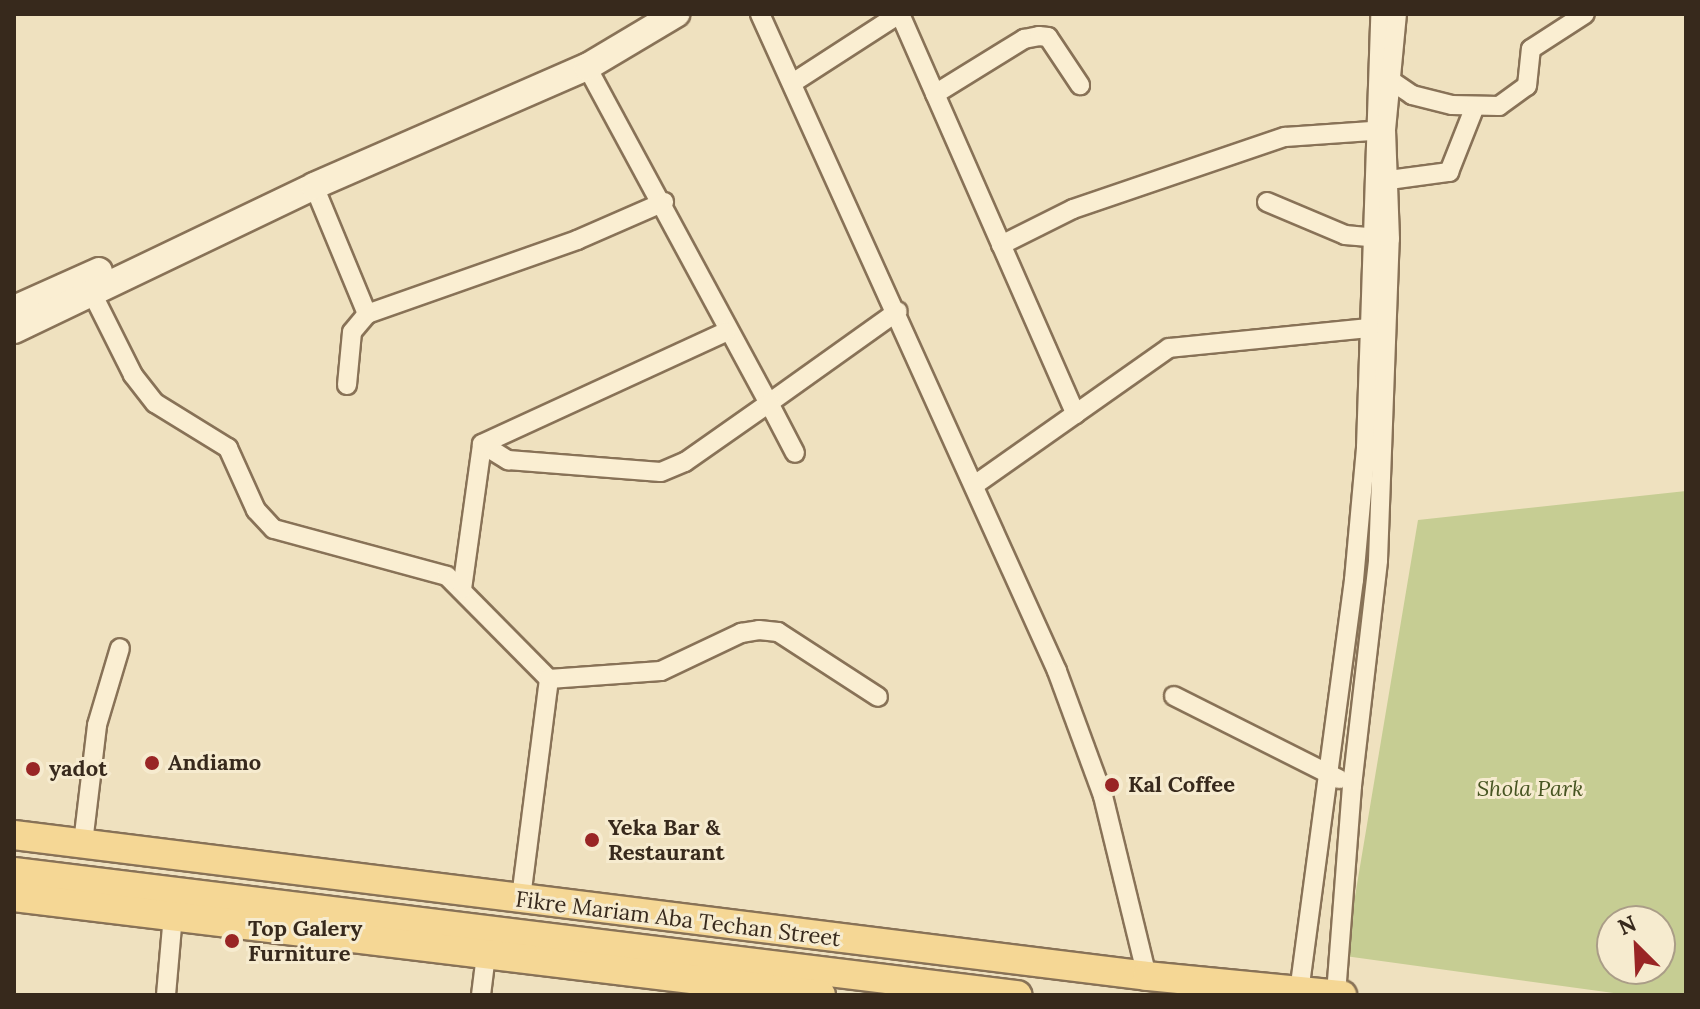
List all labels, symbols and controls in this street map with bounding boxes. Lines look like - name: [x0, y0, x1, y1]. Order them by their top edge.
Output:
- place label: Andiamo: [168, 750, 261, 776]
- marker: Andiamo: [143, 754, 161, 772]
- place label: yadot: [49, 756, 107, 782]
- marker: yadot: [24, 760, 42, 778]
- place label: Kal Coffee: [1128, 772, 1235, 798]
- marker: Kal Coffee: [1103, 776, 1121, 794]
- park label: Shola Park: [1477, 776, 1583, 802]
- place label: Yeka Bar & Restaurant: [608, 814, 724, 866]
- marker: Yeka Bar & Restaurant: [583, 831, 601, 849]
- street label: Fikre Mariam Aba Techan Street: [514, 886, 842, 952]
- north arrow: [1596, 905, 1676, 985]
- text: N: [1614, 909, 1641, 941]
- place label: Top Galery Furniture: [248, 915, 362, 966]
- marker: Top Galery Furniture: [223, 932, 241, 950]

